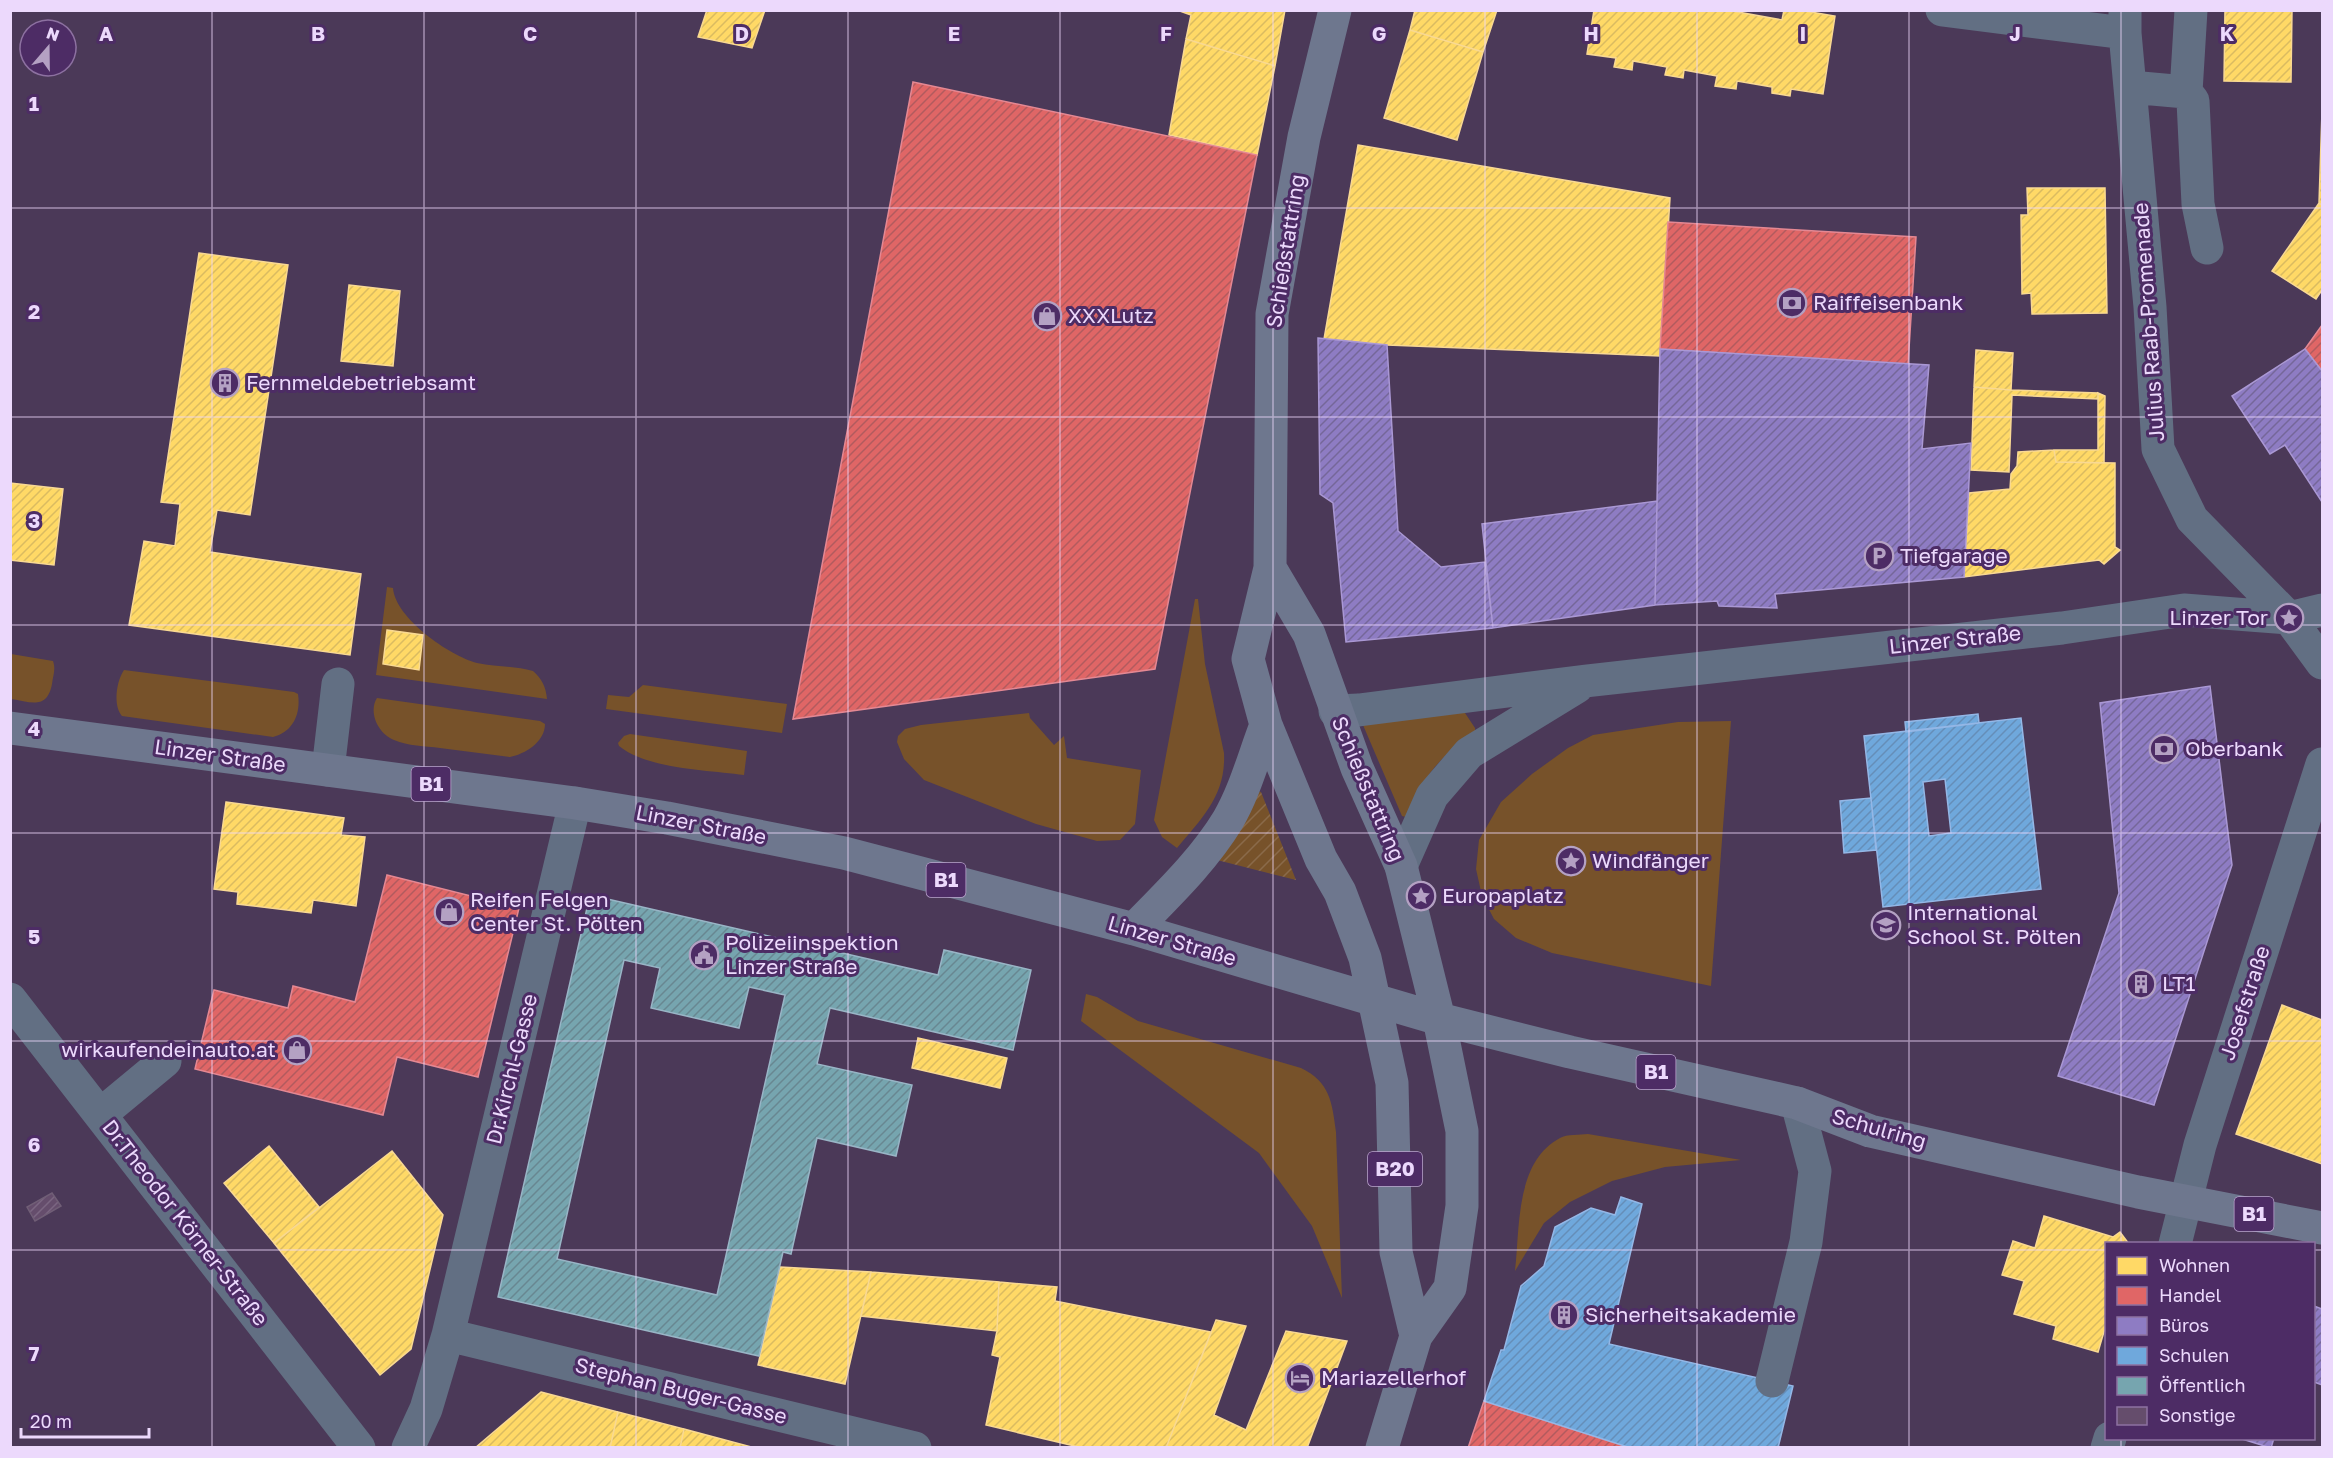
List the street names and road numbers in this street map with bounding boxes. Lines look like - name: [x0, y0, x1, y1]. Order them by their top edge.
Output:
- street label: Schießstattring: [1260, 172, 1310, 330]
- street label: Julius Raab-Promenade: [2127, 202, 2169, 442]
- street label: Linzer Straße: [1888, 619, 2022, 659]
- street label: Schießstattring: [1327, 712, 1411, 865]
- street label: Linzer Straße: [153, 733, 288, 777]
- road number: B1: [412, 767, 450, 801]
- street label: Linzer Straße: [634, 799, 769, 849]
- road number: B1: [926, 863, 966, 897]
- street label: Linzer Straße: [1105, 909, 1240, 971]
- street label: Josefstraße: [2213, 942, 2275, 1063]
- street label: Dr.Kirchl-Gasse: [480, 991, 542, 1147]
- road number: B1: [1636, 1055, 1676, 1089]
- street label: Schulring: [1829, 1102, 1929, 1154]
- street label: Dr.Theodor Körner-Straße: [97, 1114, 274, 1331]
- road number: B20: [1368, 1152, 1422, 1186]
- road number: B1: [2234, 1197, 2274, 1231]
- street label: Stephan Buger-Gasse: [573, 1351, 790, 1429]

